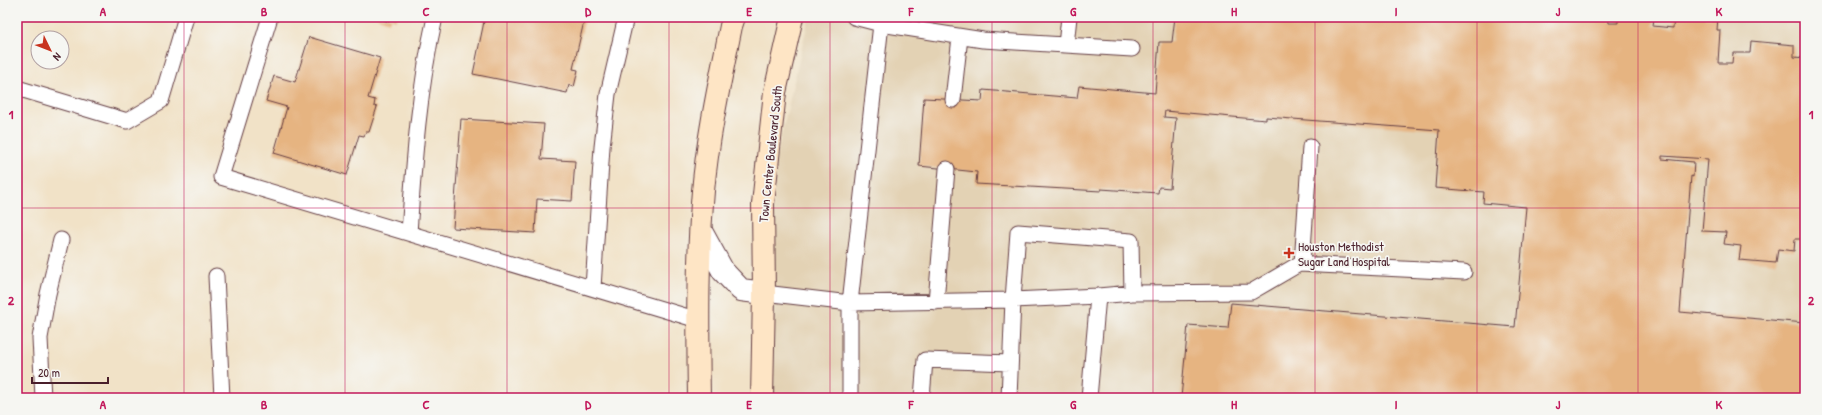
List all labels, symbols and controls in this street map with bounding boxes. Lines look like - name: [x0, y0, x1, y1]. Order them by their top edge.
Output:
- text: A: [100, 2, 107, 20]
- text: B: [261, 2, 268, 20]
- text: C: [422, 2, 430, 20]
- text: D: [585, 2, 592, 20]
- text: E: [746, 2, 752, 20]
- text: F: [908, 2, 915, 20]
- text: G: [1070, 2, 1077, 20]
- text: H: [1231, 2, 1237, 20]
- text: I: [1394, 2, 1398, 20]
- text: J: [1556, 2, 1561, 20]
- text: K: [1716, 2, 1723, 20]
- north arrow: [30, 30, 70, 70]
- text: N: [50, 50, 64, 64]
- street label: Town Center Boulevard South: [754, 84, 786, 223]
- text: 1: [9, 105, 14, 123]
- text: 1: [1809, 105, 1814, 123]
- place label: Houston Methodist Sugar Land Hospital: [1298, 237, 1390, 270]
- marker: Houston Methodist Sugar Land Hospital: [1283, 247, 1295, 259]
- text: 2: [8, 291, 15, 309]
- text: 2: [1808, 291, 1815, 309]
- scale bar: [32, 359, 108, 385]
- text: 20 m: [38, 364, 60, 381]
- text: A: [100, 395, 107, 413]
- text: B: [261, 395, 268, 413]
- text: C: [422, 395, 430, 413]
- text: D: [585, 395, 592, 413]
- text: E: [746, 395, 752, 413]
- text: F: [908, 395, 915, 413]
- text: G: [1070, 395, 1077, 413]
- text: H: [1231, 395, 1237, 413]
- text: I: [1394, 395, 1398, 413]
- text: J: [1556, 395, 1561, 413]
- text: K: [1716, 395, 1723, 413]

